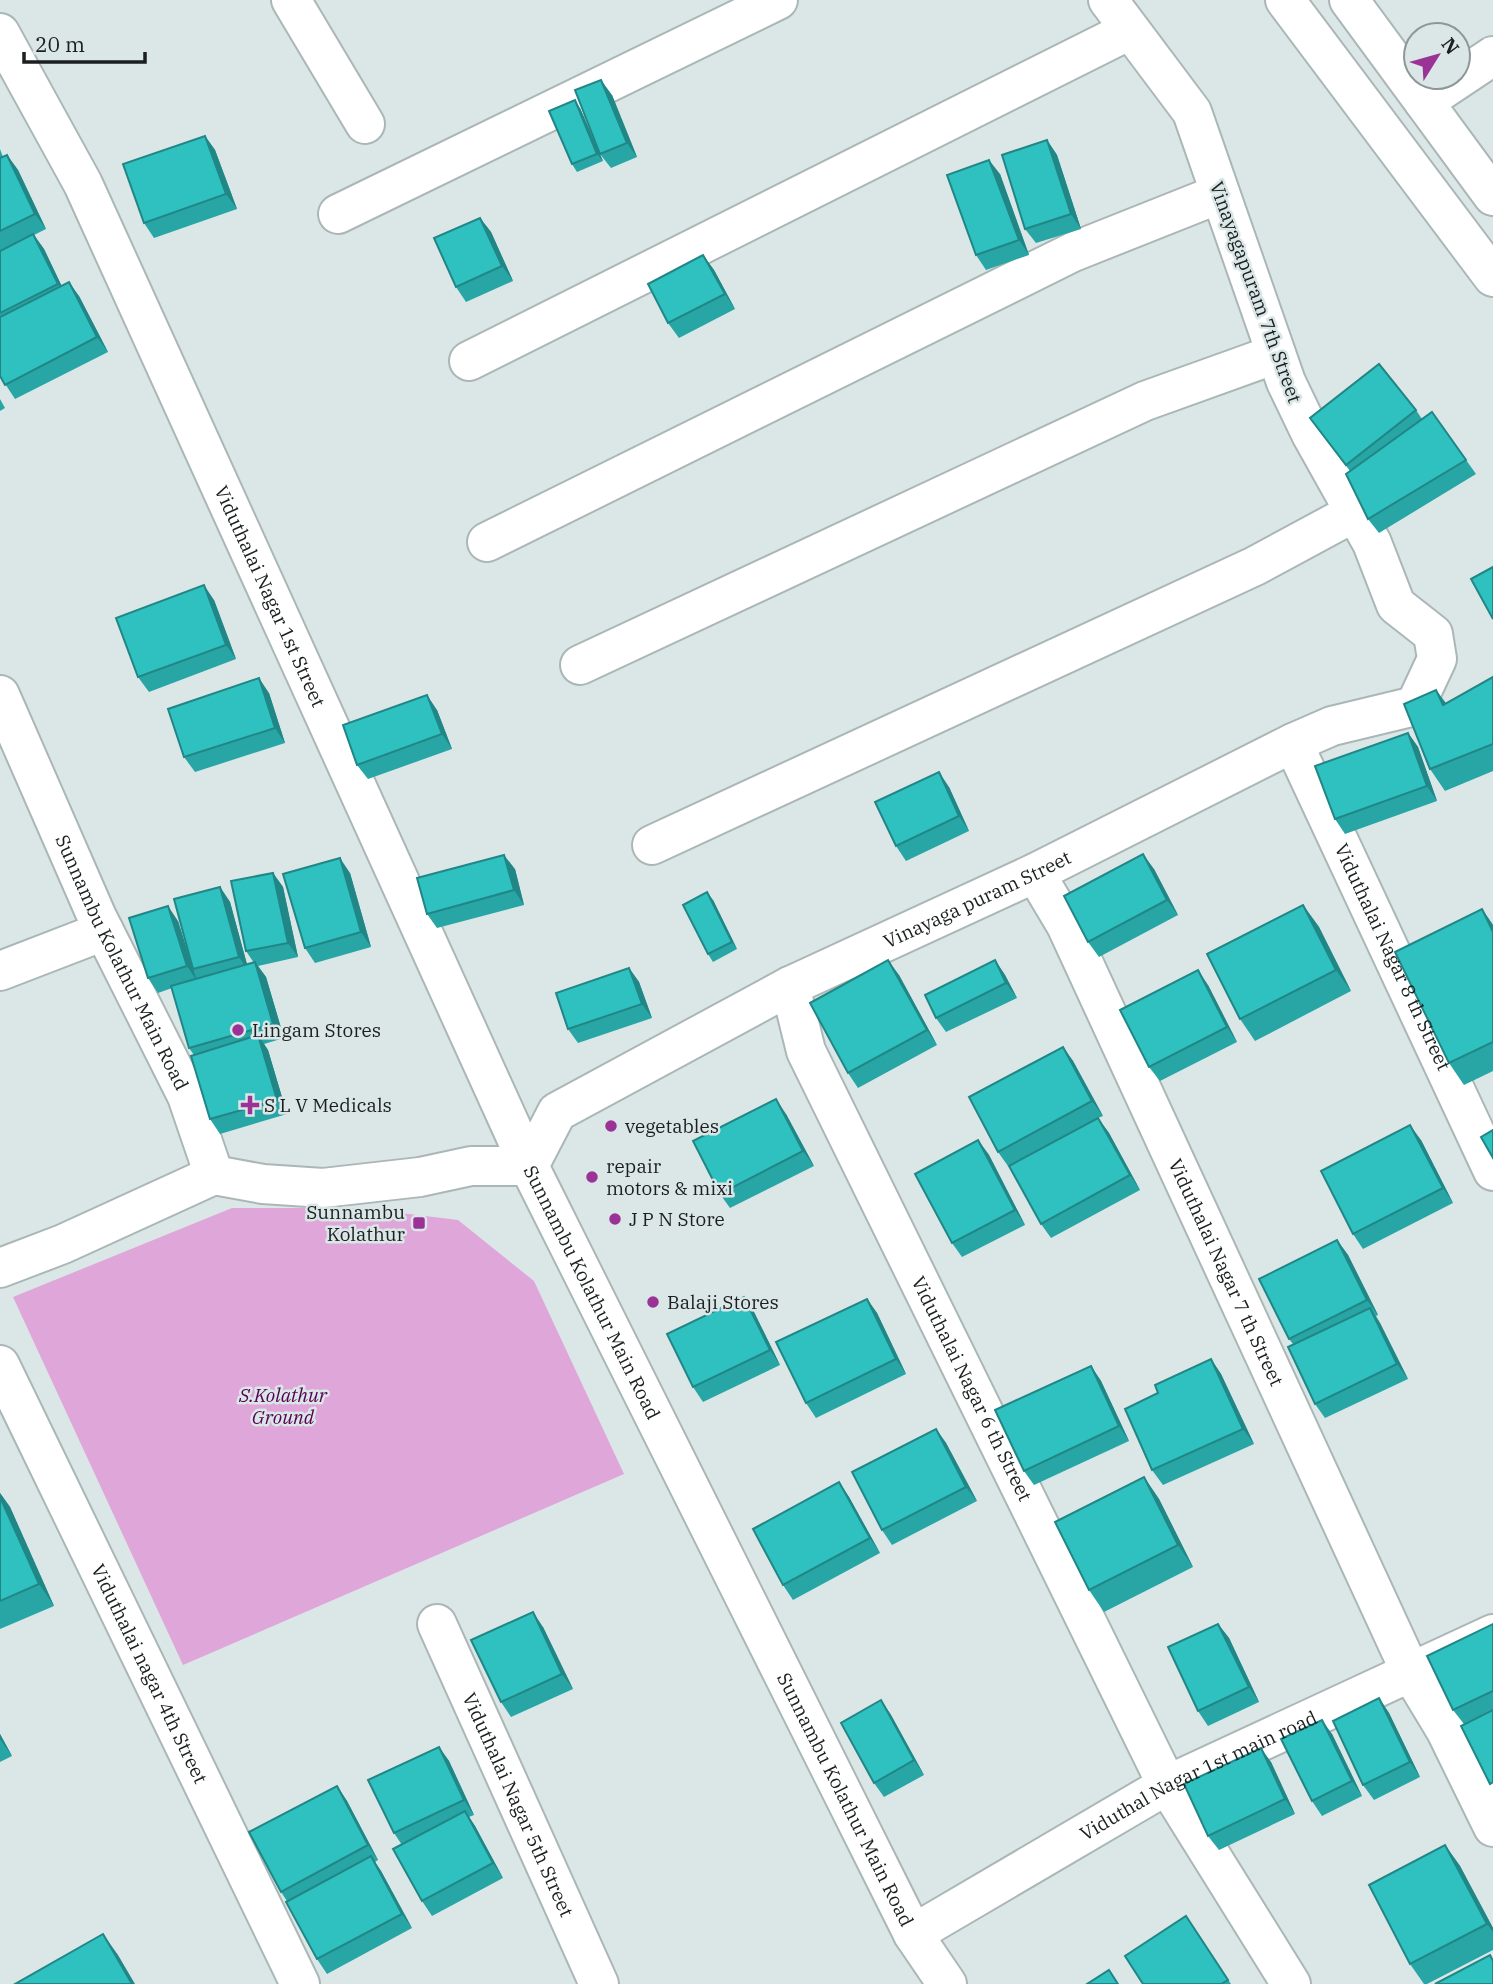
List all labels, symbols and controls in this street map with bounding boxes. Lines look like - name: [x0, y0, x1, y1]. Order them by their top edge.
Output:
- scale bar: [24, 21, 145, 65]
- north arrow: [1402, 21, 1472, 91]
- text: 20 m: [35, 30, 85, 58]
- text: N: [1436, 33, 1465, 59]
- street label: Vinayagapuram 7th Street: [1205, 178, 1307, 406]
- street label: Viduthalai Nagar 1st Street: [210, 482, 331, 711]
- street label: Sunnambu Kolathur Main Road: [50, 831, 194, 1094]
- street label: Viduthalai Nagar 8 th Street: [1330, 840, 1456, 1074]
- street label: Vinayaga puram Street: [880, 845, 1075, 953]
- place label: Lingam Stores: [252, 1018, 381, 1042]
- marker: Lingam Stores: [230, 1022, 246, 1038]
- place label: S L V Medicals: [264, 1093, 392, 1117]
- marker: S L V Medicals: [242, 1097, 258, 1113]
- place label: vegetables: [625, 1114, 719, 1138]
- marker: vegetables: [603, 1118, 619, 1134]
- place label: repair motors & mixi: [606, 1154, 733, 1200]
- street label: Viduthalai Nagar 7 th Street: [1163, 1155, 1289, 1390]
- street label: Sunnambu Kolathur Main Road: [519, 1161, 666, 1423]
- marker: repair motors & mixi: [584, 1169, 600, 1185]
- place label: Sunnambu Kolathur: [306, 1200, 406, 1246]
- place label: J P N Store: [629, 1207, 725, 1231]
- marker: J P N Store: [607, 1211, 623, 1227]
- marker: Sunnambu Kolathur: [411, 1215, 427, 1231]
- street label: Viduthalai Nagar 6 th Street: [907, 1272, 1038, 1505]
- place label: Balaji Stores: [667, 1290, 779, 1314]
- marker: Balaji Stores: [645, 1294, 661, 1310]
- park label: S.Kolathur Ground: [238, 1383, 328, 1429]
- street label: Viduthalai nagar 4th Street: [86, 1560, 213, 1787]
- street label: Sunnambu Kolathur Main Road: [772, 1668, 919, 1930]
- street label: Viduthalai Nagar 5th Street: [457, 1689, 579, 1921]
- street label: Viduthal Nagar 1st main road: [1075, 1705, 1321, 1845]

